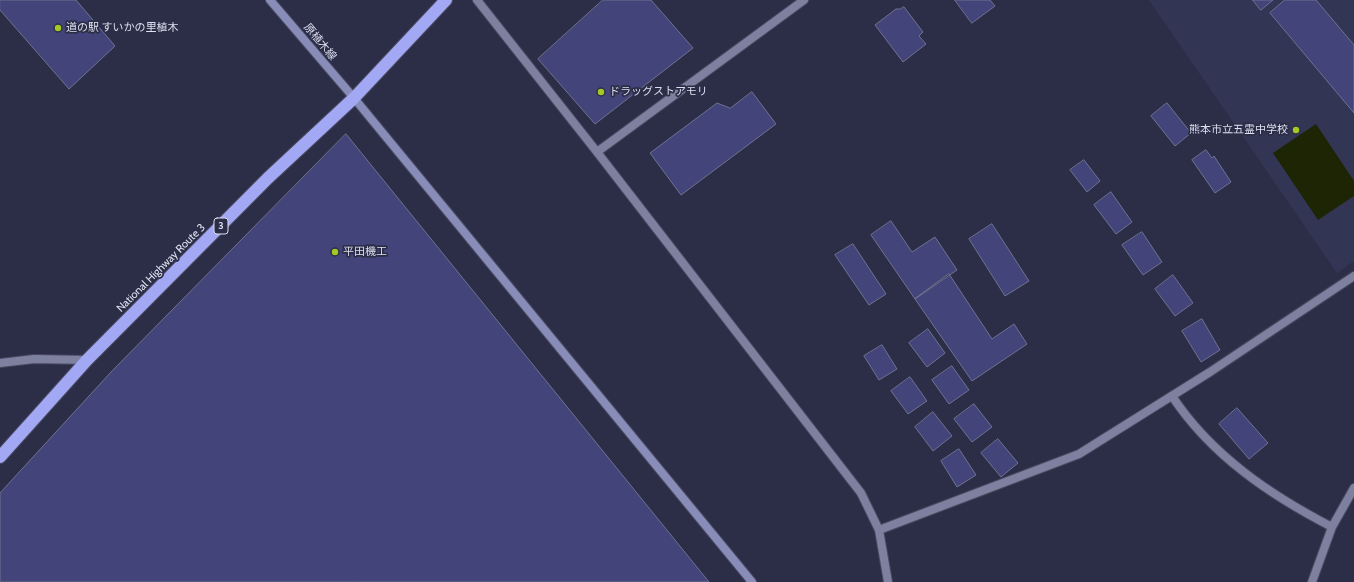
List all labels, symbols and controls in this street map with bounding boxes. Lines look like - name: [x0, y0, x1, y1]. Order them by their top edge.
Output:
- place label: 道の駅 すいかの里植木: [66, 21, 178, 35]
- street label: 原植木線: [301, 21, 339, 63]
- marker: 道の駅 すいかの里植木: [53, 23, 63, 33]
- place label: ドラッグストアモリ: [609, 85, 708, 99]
- marker: ドラッグストアモリ: [596, 87, 606, 97]
- place label: 熊本市立五霊中学校: [1189, 123, 1288, 137]
- marker: 熊本市立五霊中学校: [1291, 125, 1301, 135]
- road number: 3: [214, 218, 228, 234]
- street label: National Highway Route 3: [114, 221, 208, 315]
- place label: 平田機工: [343, 245, 387, 259]
- marker: 平田機工: [330, 247, 340, 257]

